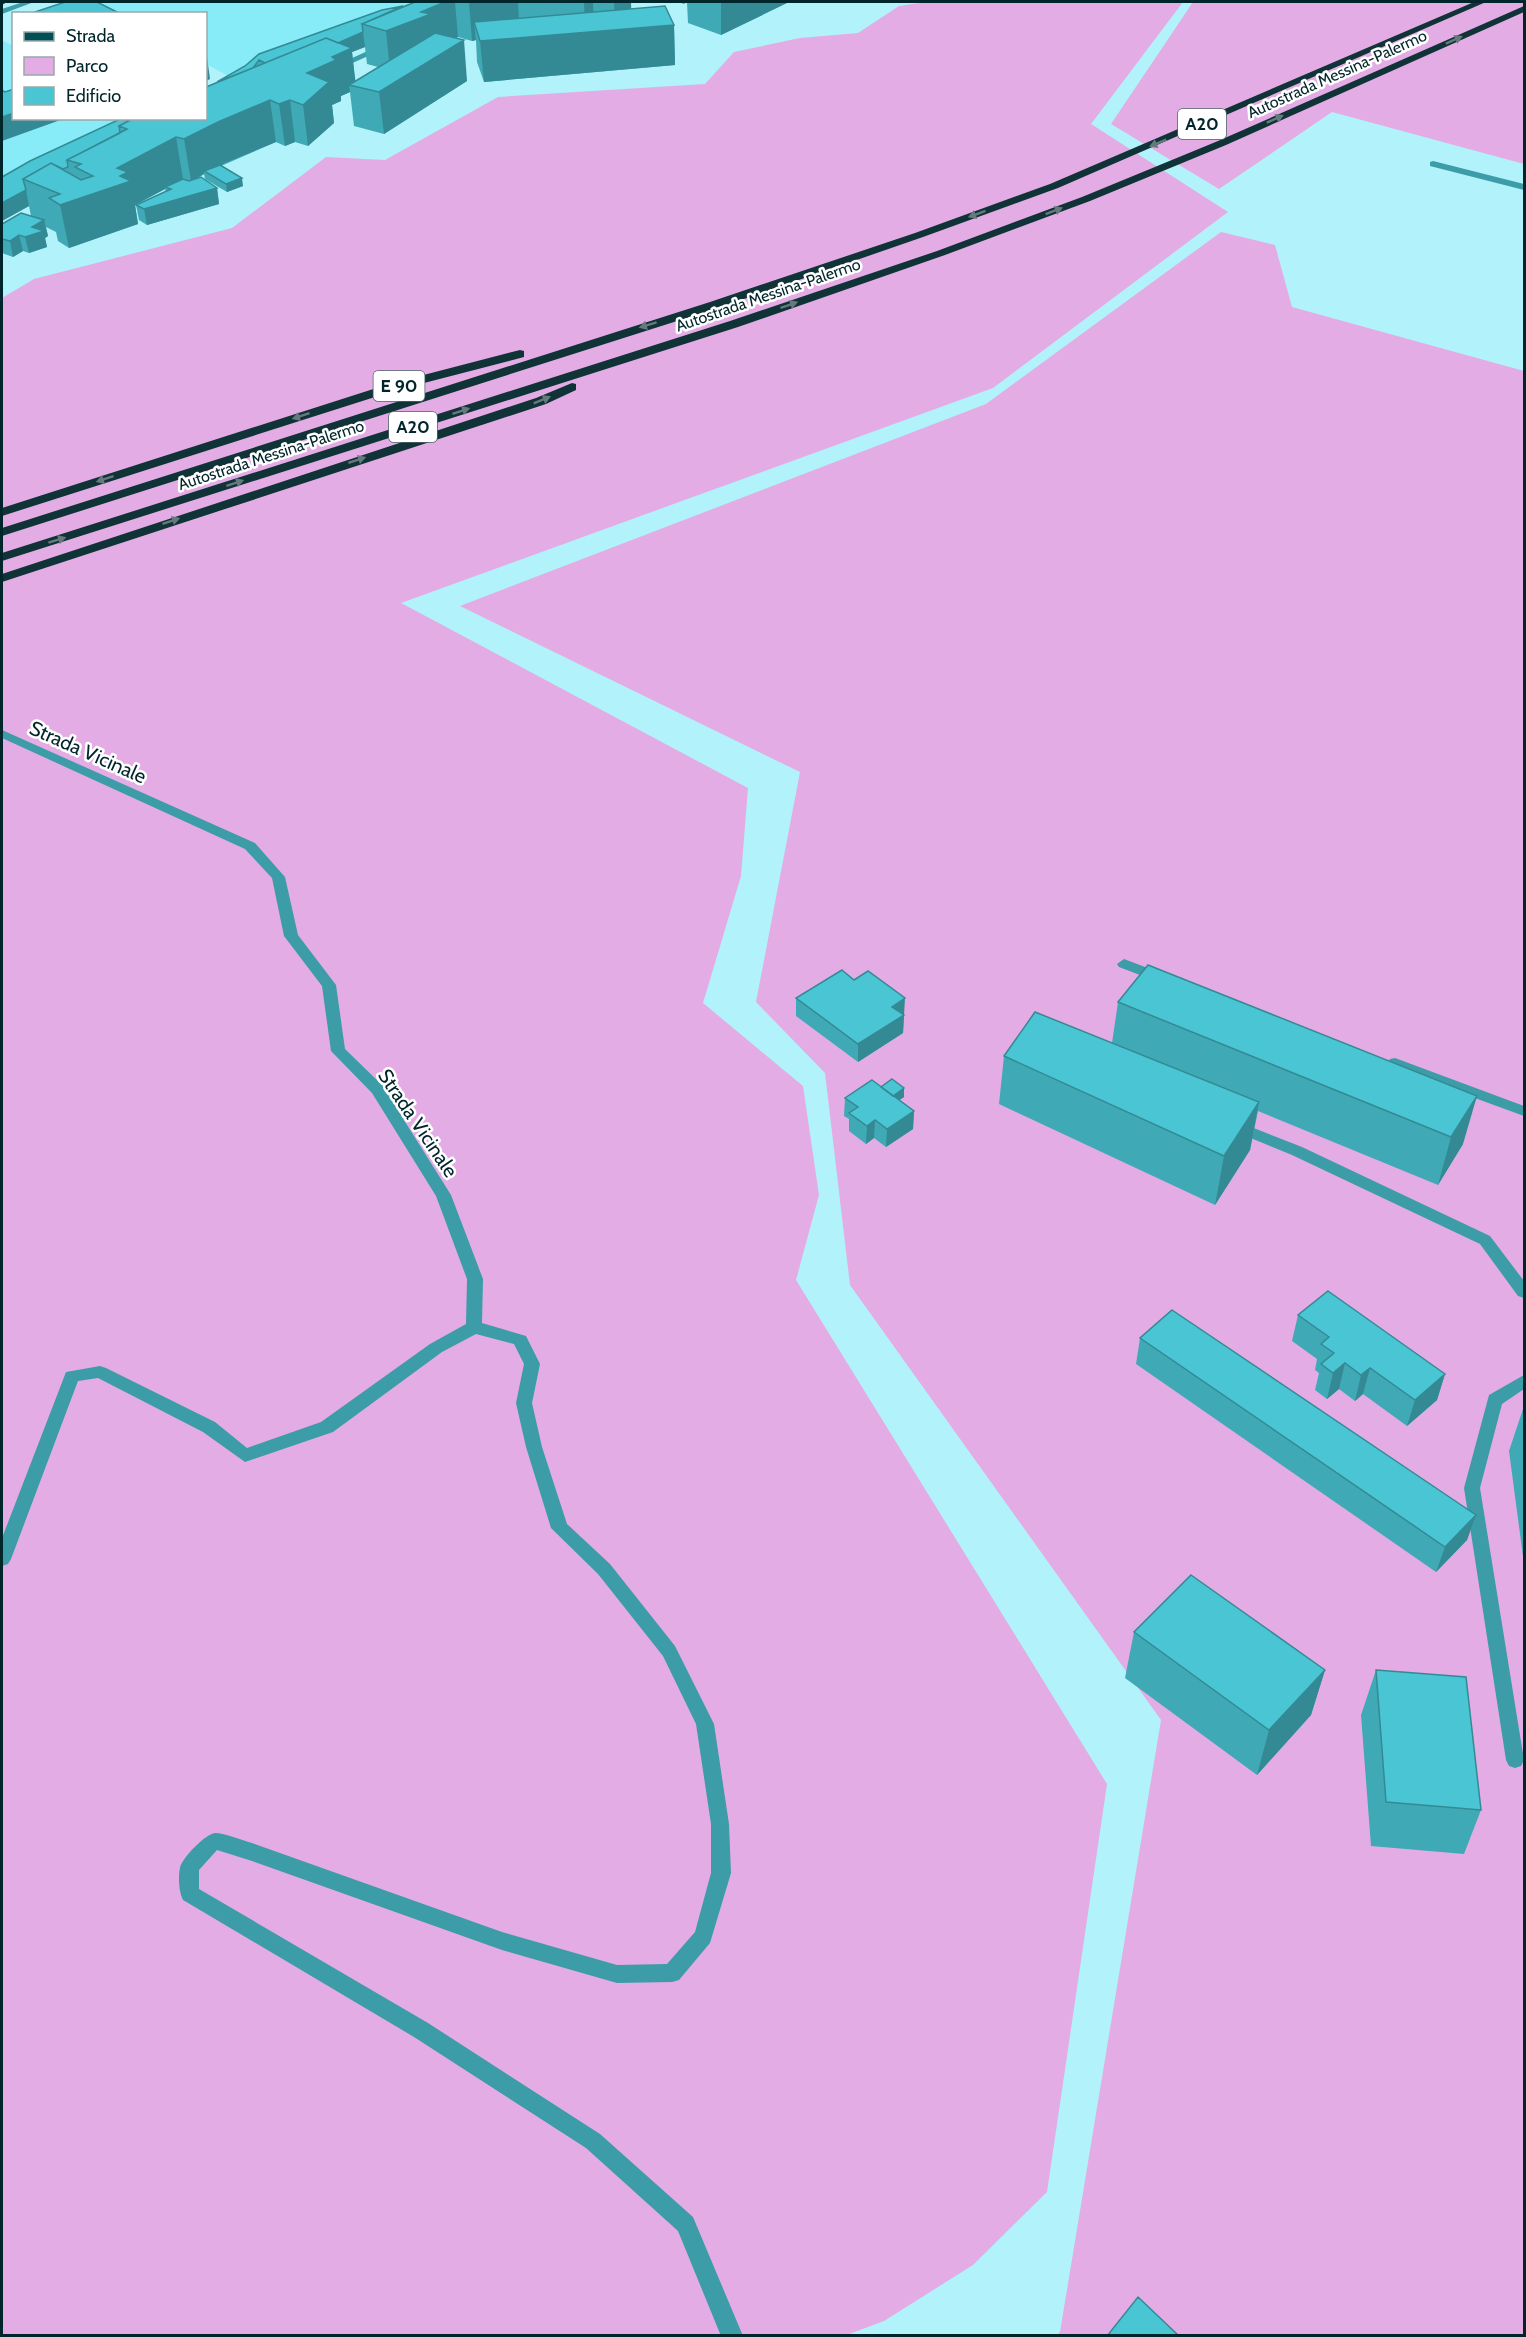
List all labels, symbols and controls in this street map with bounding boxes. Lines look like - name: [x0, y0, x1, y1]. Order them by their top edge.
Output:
- legend: [12, 12, 207, 120]
- text: Strada: [66, 25, 116, 47]
- street label: Autostrada Messina-Palermo: [1244, 26, 1430, 122]
- one-way arrow: [1445, 35, 1463, 45]
- text: Parco: [66, 55, 108, 77]
- text: Edificio: [66, 85, 121, 107]
- road number: A20: [1178, 109, 1226, 139]
- one-way arrow: [1267, 114, 1285, 124]
- one-way arrow: [1149, 138, 1167, 148]
- one-way arrow: [1045, 205, 1063, 215]
- one-way arrow: [968, 210, 986, 219]
- street label: Autostrada Messina-Palermo: [673, 254, 863, 336]
- one-way arrow: [780, 300, 798, 310]
- one-way arrow: [639, 321, 657, 330]
- road number: E 90: [374, 371, 424, 401]
- one-way arrow: [533, 395, 551, 404]
- one-way arrow: [452, 406, 470, 416]
- one-way arrow: [292, 412, 310, 421]
- road number: A20: [389, 412, 437, 442]
- street label: Autostrada Messina-Palermo: [176, 416, 367, 494]
- one-way arrow: [348, 455, 366, 465]
- one-way arrow: [96, 475, 114, 484]
- one-way arrow: [226, 478, 244, 488]
- one-way arrow: [162, 516, 180, 526]
- one-way arrow: [48, 534, 66, 544]
- street label: Strada Vicinale: [26, 716, 150, 788]
- street label: Strada Vicinale: [373, 1064, 463, 1182]

